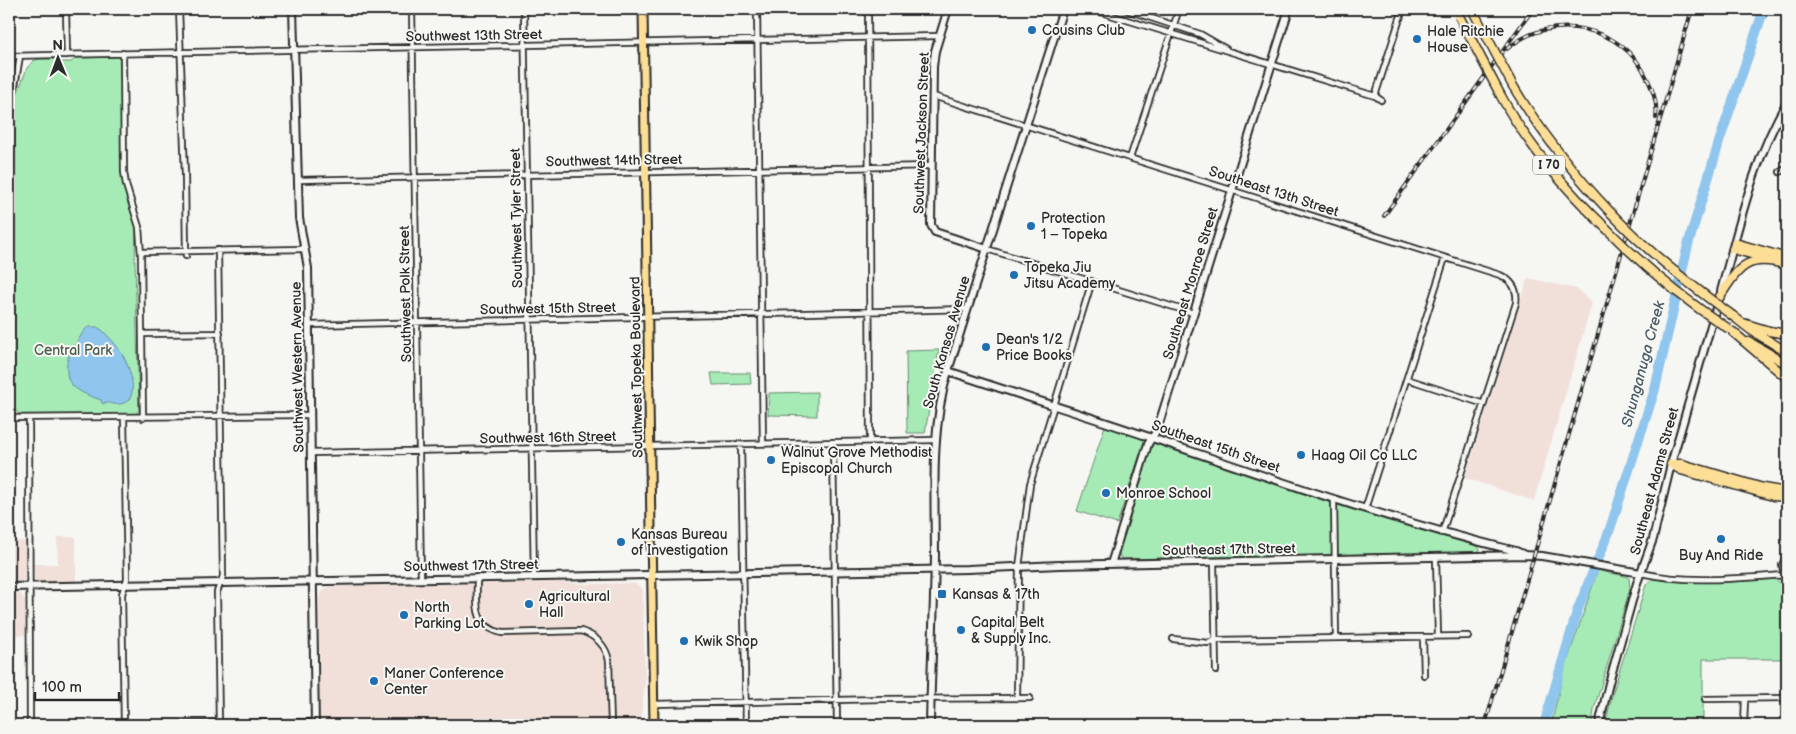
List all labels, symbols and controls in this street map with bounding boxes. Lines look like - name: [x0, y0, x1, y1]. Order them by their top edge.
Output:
- place label: Cousins Club: [1042, 22, 1125, 39]
- place label: Hale Ritchie House: [1427, 23, 1504, 56]
- marker: Cousins Club: [1026, 24, 1038, 36]
- street label: Southwest 13th Street: [406, 26, 543, 45]
- north arrow: [32, 32, 82, 82]
- marker: Hale Ritchie House: [1411, 33, 1423, 45]
- text: N: [52, 37, 63, 54]
- street label: Southwest Jackson Street: [910, 51, 933, 214]
- street label: Southwest Tyler Street: [507, 147, 526, 288]
- street label: Southwest 14th Street: [546, 151, 683, 170]
- road number: I 70: [1533, 156, 1565, 174]
- street label: Southeast 13th Street: [1207, 162, 1342, 221]
- street label: Southeast Monroe Street: [1159, 204, 1222, 361]
- place label: Protection 1 – Topeka: [1041, 210, 1108, 243]
- marker: Protection 1 – Topeka: [1025, 220, 1037, 232]
- street label: Southwest Polk Street: [396, 225, 415, 363]
- place label: Topeka Jiu Jitsu Academy: [1024, 259, 1116, 292]
- marker: Topeka Jiu Jitsu Academy: [1008, 269, 1020, 281]
- street label: South Kansas Avenue: [919, 274, 974, 410]
- street label: Southwest Topeka Boulevard: [626, 276, 647, 458]
- street label: Southwest Western Avenue: [288, 281, 307, 453]
- water label: Shunganuga Creek: [1617, 298, 1670, 429]
- street label: Southwest 15th Street: [480, 299, 617, 318]
- place label: Dean's 1/2 Price Books: [996, 331, 1072, 364]
- marker: Dean's 1/2 Price Books: [980, 341, 992, 353]
- park label: Central Park: [34, 342, 112, 359]
- street label: Southeast Adams Street: [1627, 405, 1683, 557]
- street label: Southeast 15th Street: [1149, 416, 1283, 477]
- street label: Southwest 16th Street: [480, 428, 617, 447]
- place label: Walnut Grove Methodist Episcopal Church: [781, 444, 933, 477]
- place label: Haag Oil Co LLC: [1311, 447, 1417, 464]
- marker: Haag Oil Co LLC: [1295, 449, 1307, 461]
- marker: Walnut Grove Methodist Episcopal Church: [765, 454, 777, 466]
- place label: Monroe School: [1116, 485, 1211, 502]
- marker: Monroe School: [1100, 487, 1112, 499]
- place label: Kansas Bureau of Investigation: [631, 526, 728, 559]
- marker: Buy And Ride: [1715, 533, 1727, 545]
- marker: Kansas Bureau of Investigation: [615, 536, 627, 548]
- street label: Southeast 17th Street: [1162, 540, 1297, 559]
- place label: Buy And Ride: [1679, 547, 1763, 564]
- street label: Southwest 17th Street: [403, 556, 539, 575]
- place label: Kansas & 17th: [952, 586, 1040, 603]
- place label: Agricultural Hall: [539, 588, 610, 621]
- marker: Kansas & 17th: [936, 588, 948, 600]
- marker: Agricultural Hall: [523, 598, 535, 610]
- place label: North Parking Lot: [414, 599, 486, 632]
- marker: North Parking Lot: [398, 609, 410, 621]
- place label: Capital Belt & Supply Inc.: [971, 614, 1051, 647]
- marker: Capital Belt & Supply Inc.: [955, 624, 967, 636]
- place label: Kwik Shop: [694, 633, 758, 650]
- marker: Kwik Shop: [678, 635, 690, 647]
- place label: Maner Conference Center: [384, 665, 504, 698]
- scale bar: [35, 669, 119, 701]
- marker: Maner Conference Center: [368, 675, 380, 687]
- text: 100 m: [42, 678, 82, 697]

